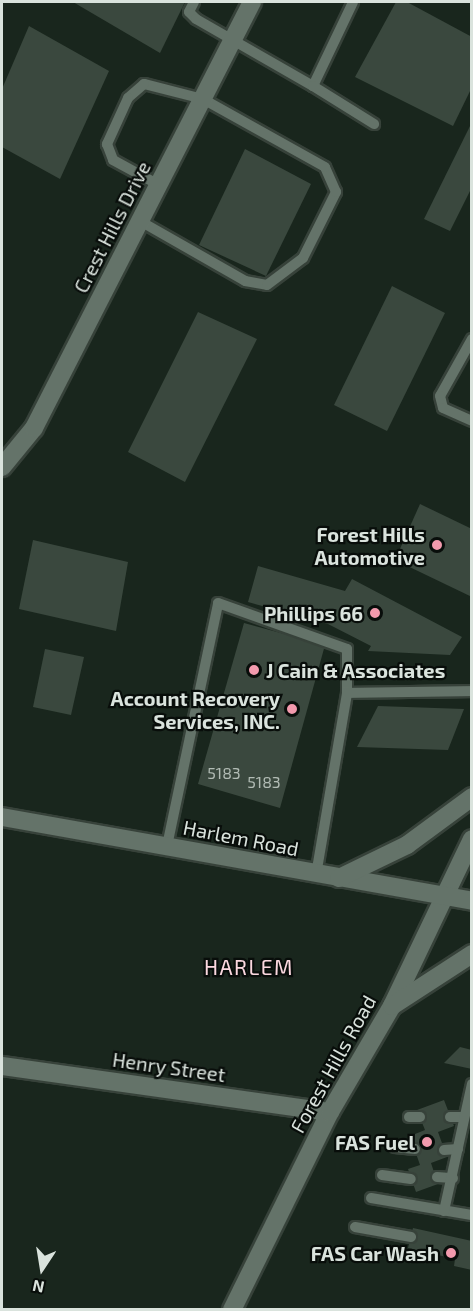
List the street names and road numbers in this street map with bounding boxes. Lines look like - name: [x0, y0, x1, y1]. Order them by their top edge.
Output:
- street label: Crest Hills Drive: [69, 157, 155, 297]
- street label: Harlem Road: [181, 815, 301, 861]
- street label: Forest Hills Road: [285, 991, 381, 1137]
- street label: Henry Street: [111, 1047, 227, 1087]

